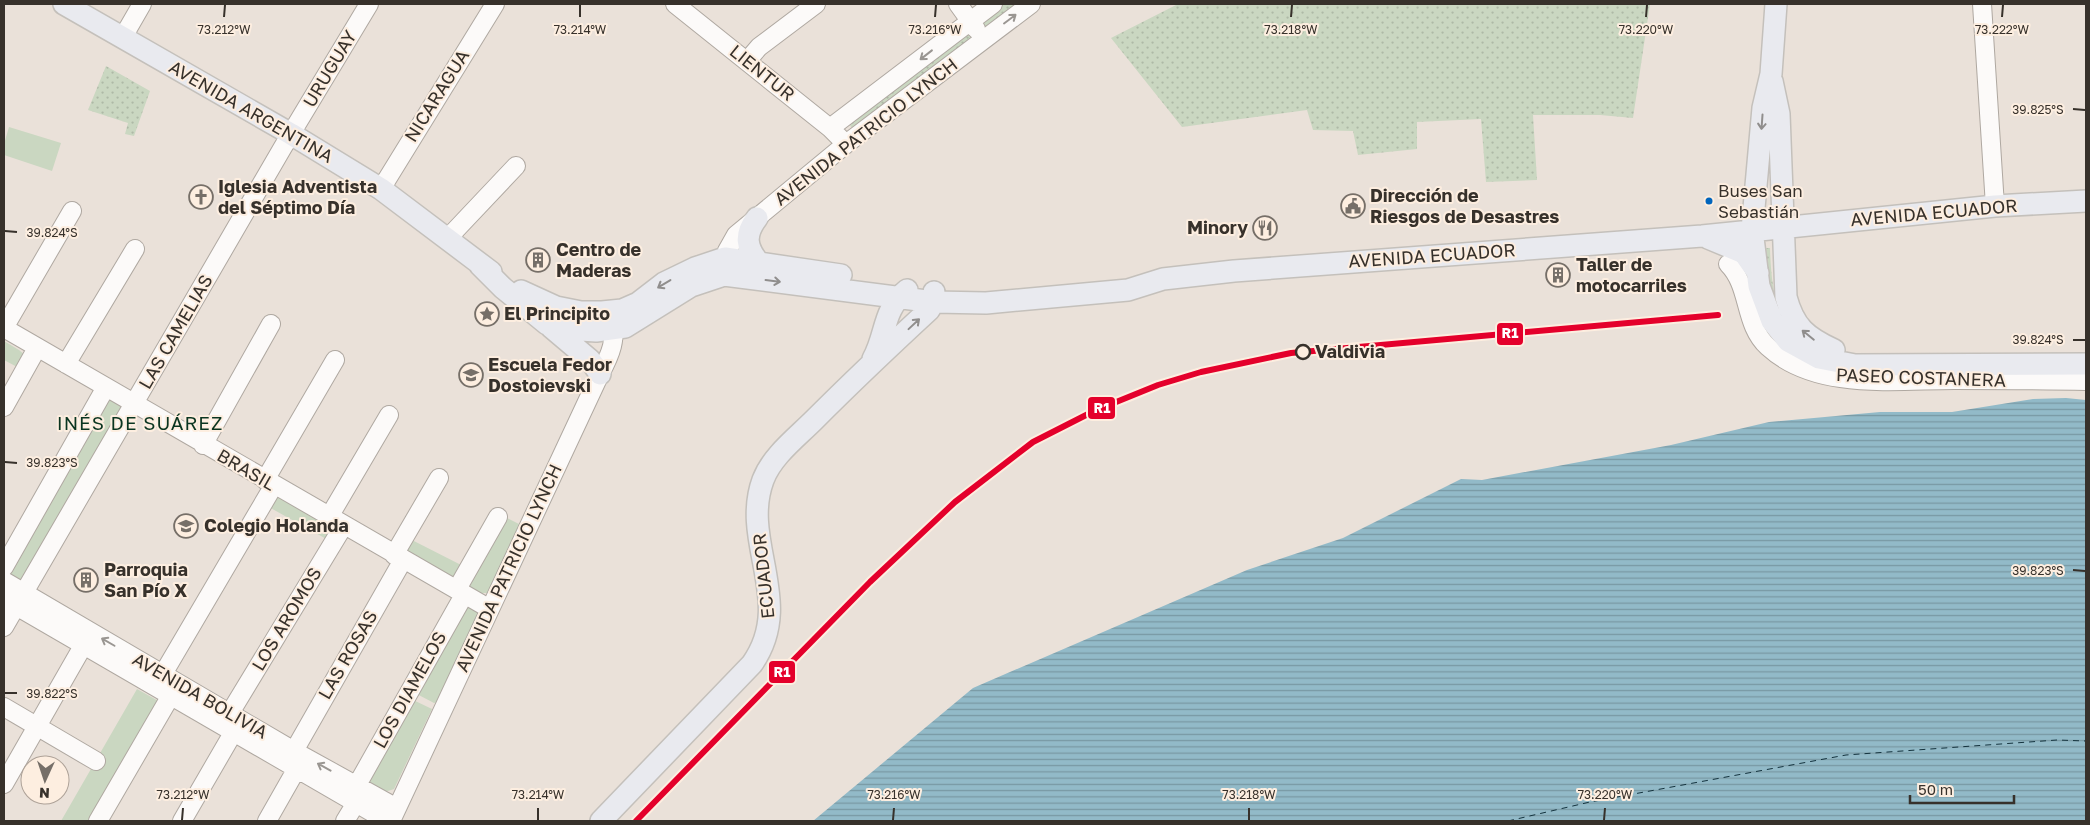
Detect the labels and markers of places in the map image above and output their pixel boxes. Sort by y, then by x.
place label: Iglesia Adventista del Séptimo Día [218,175,377,218]
place label: Buses San Sebastián [1718,180,1803,222]
church icon: Iglesia Adventista del Séptimo Día [188,184,214,210]
place label: Dirección de Riesgos de Desastres [1370,184,1559,227]
public building icon: Dirección de Riesgos de Desastres [1340,193,1366,219]
marker: Buses San Sebastián [1704,196,1714,206]
restaurant icon: Minory [1252,215,1278,241]
place label: Minory [1187,216,1248,238]
place label: Centro de Maderas [556,238,642,281]
building icon: Centro de Maderas [525,247,551,273]
place label: Taller de motocarriles [1576,253,1687,296]
building icon: Taller de motocarriles [1545,262,1571,288]
place icon: El Principito [474,301,500,327]
place label: El Principito [504,302,610,324]
place label: Valdivia [1315,340,1385,362]
marker: Valdivia [1295,344,1311,360]
place label: Escuela Fedor Dostoievski [488,353,612,396]
school or university icon: Escuela Fedor Dostoievski [458,362,484,388]
school or university icon: Colegio Holanda [173,513,199,539]
place label: Colegio Holanda [204,514,349,536]
place label: Parroquia San Pío X [104,558,188,601]
building icon: Parroquia San Pío X [73,567,99,593]

